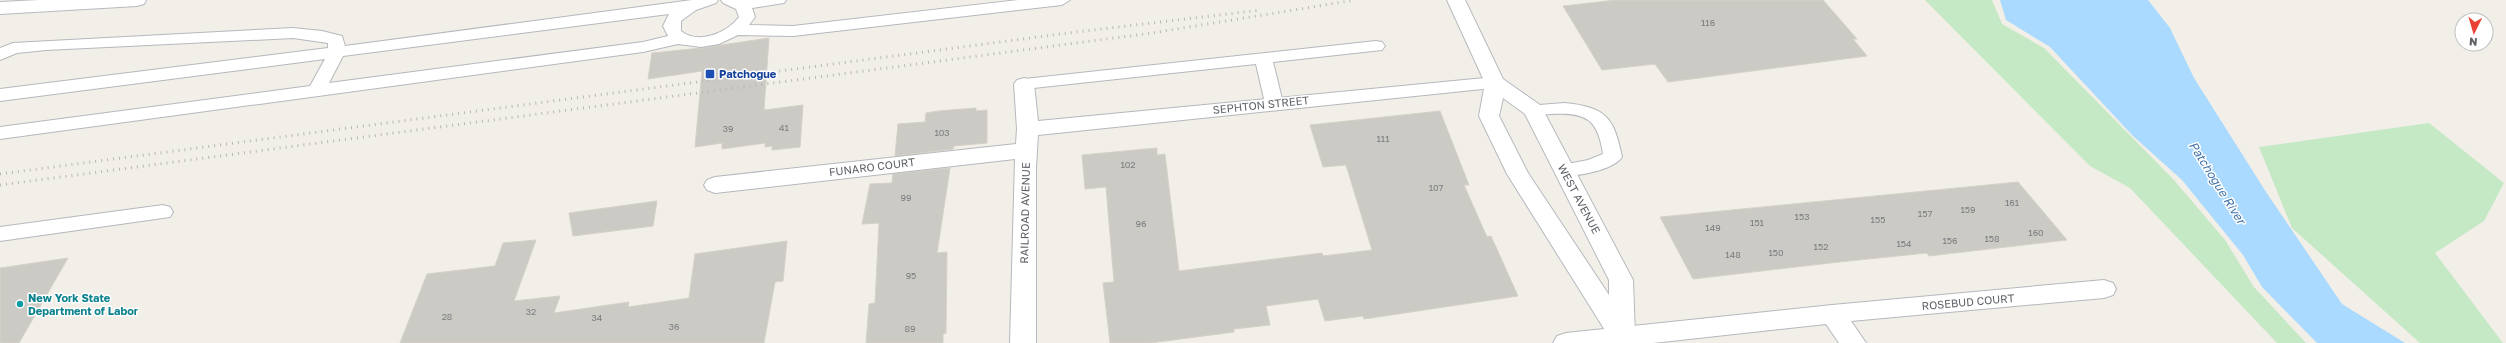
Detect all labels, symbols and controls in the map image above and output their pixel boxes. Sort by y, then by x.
north arrow [2454,12,2494,52]
house number: 116 [1701,17,1715,28]
text: N [2468,36,2478,49]
place label: Patchogue [719,67,777,80]
marker: Patchogue [704,68,716,80]
street label: SEPHTON STREET [1212,93,1310,116]
house number: 41 [779,122,790,133]
house number: 39 [723,123,733,134]
house number: 103 [934,127,950,138]
house number: 111 [1376,133,1390,144]
water label: Patchogue River [2186,139,2250,229]
street label: FUNARO COURT [828,155,916,178]
house number: 102 [1120,159,1136,170]
street label: RAILROAD AVENUE [1017,162,1032,264]
street label: WEST AVENUE [1556,162,1603,236]
house number: 107 [1429,182,1444,193]
house number: 99 [901,192,911,203]
house number: 161 [2005,197,2020,208]
house number: 159 [1960,204,1976,215]
house number: 157 [1918,208,1932,219]
house number: 153 [1795,211,1809,222]
house number: 155 [1871,214,1885,225]
house number: 151 [1750,217,1765,228]
house number: 96 [1136,218,1146,229]
house number: 149 [1705,222,1721,233]
house number: 160 [2028,227,2044,238]
house number: 158 [1984,233,2000,244]
house number: 156 [1942,235,1958,246]
house number: 154 [1896,238,1912,249]
house number: 152 [1814,241,1828,252]
house number: 150 [1768,247,1784,258]
house number: 148 [1725,249,1741,260]
house number: 95 [906,270,916,281]
place label: New York State Department of Labor [28,291,139,317]
street label: ROSEBUD COURT [1921,291,2015,312]
marker: New York State Department of Labor [15,299,25,309]
house number: 32 [526,306,536,317]
house number: 28 [442,311,452,322]
house number: 34 [592,312,603,323]
house number: 36 [669,321,679,332]
house number: 89 [905,323,915,334]

